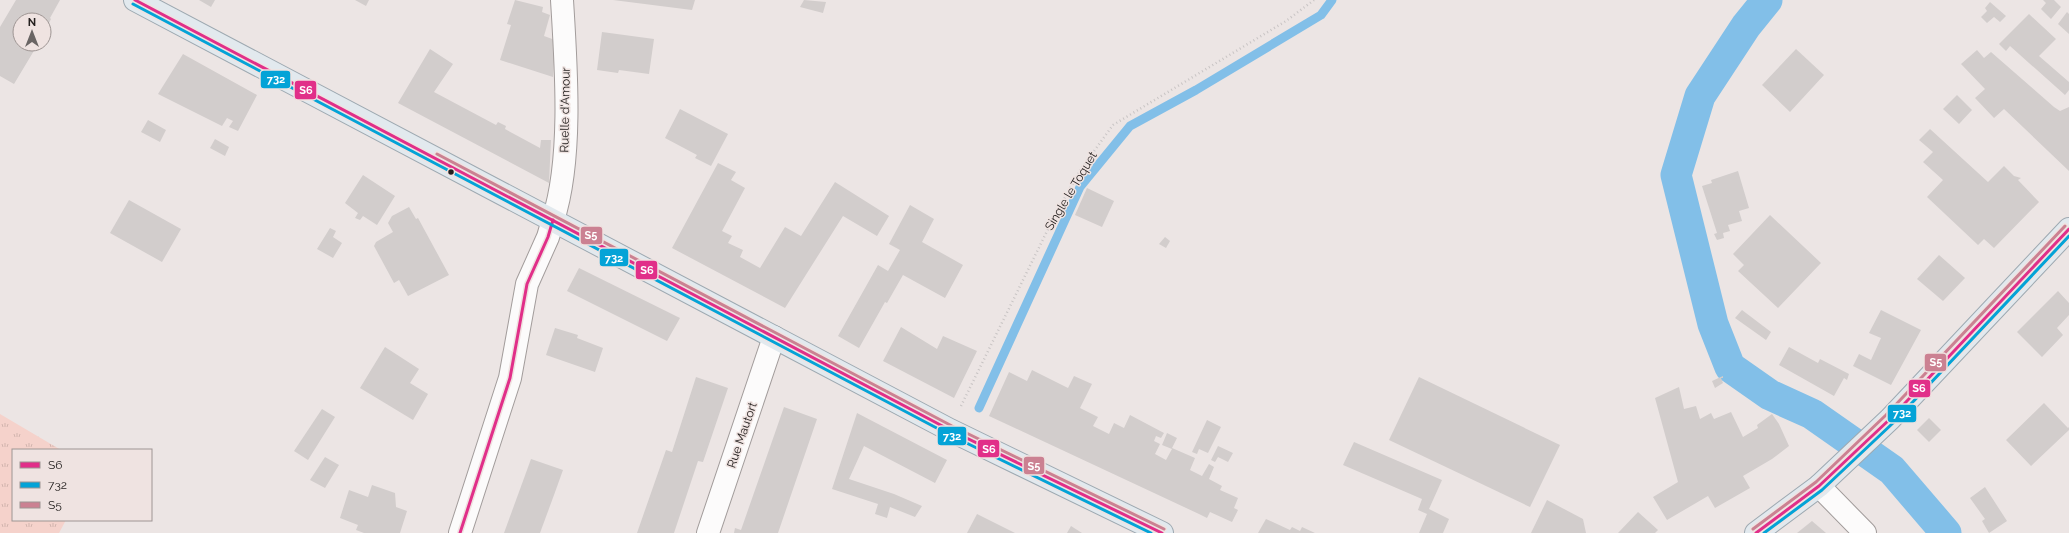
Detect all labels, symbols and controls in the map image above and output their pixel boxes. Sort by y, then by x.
north arrow [12,12,52,52]
text: N [28,16,36,29]
street label: Ruelle d'Amour [557,66,573,153]
line badge: 732 [260,70,291,89]
text: 732 [267,73,285,86]
line badge: S6 [294,80,317,100]
text: S6 [299,84,313,97]
street label: Single le Toquet [1042,149,1100,233]
unlabelled marker [446,167,456,177]
line badge: S5 [580,226,603,245]
text: S5 [585,229,597,242]
line badge: 732 [599,248,629,267]
text: 732 [605,252,623,265]
line badge: S6 [635,260,658,280]
text: S6 [640,264,654,277]
line badge: S5 [1924,353,1947,372]
text: S5 [1930,356,1942,369]
line badge: S6 [1908,379,1931,398]
text: S6 [1912,382,1926,395]
street label: Rue Mautort [724,400,760,470]
line badge: 732 [1887,404,1917,423]
text: 732 [1893,407,1911,420]
line badge: 732 [937,426,967,446]
text: 732 [943,430,961,443]
line badge: S6 [977,439,1000,458]
text: S6 [982,443,996,456]
legend [12,449,152,521]
line badge: S5 [1023,456,1045,475]
text: S6 [48,458,63,472]
text: S5 [1028,460,1040,473]
text: 732 [48,478,67,492]
text: S5 [48,498,62,512]

